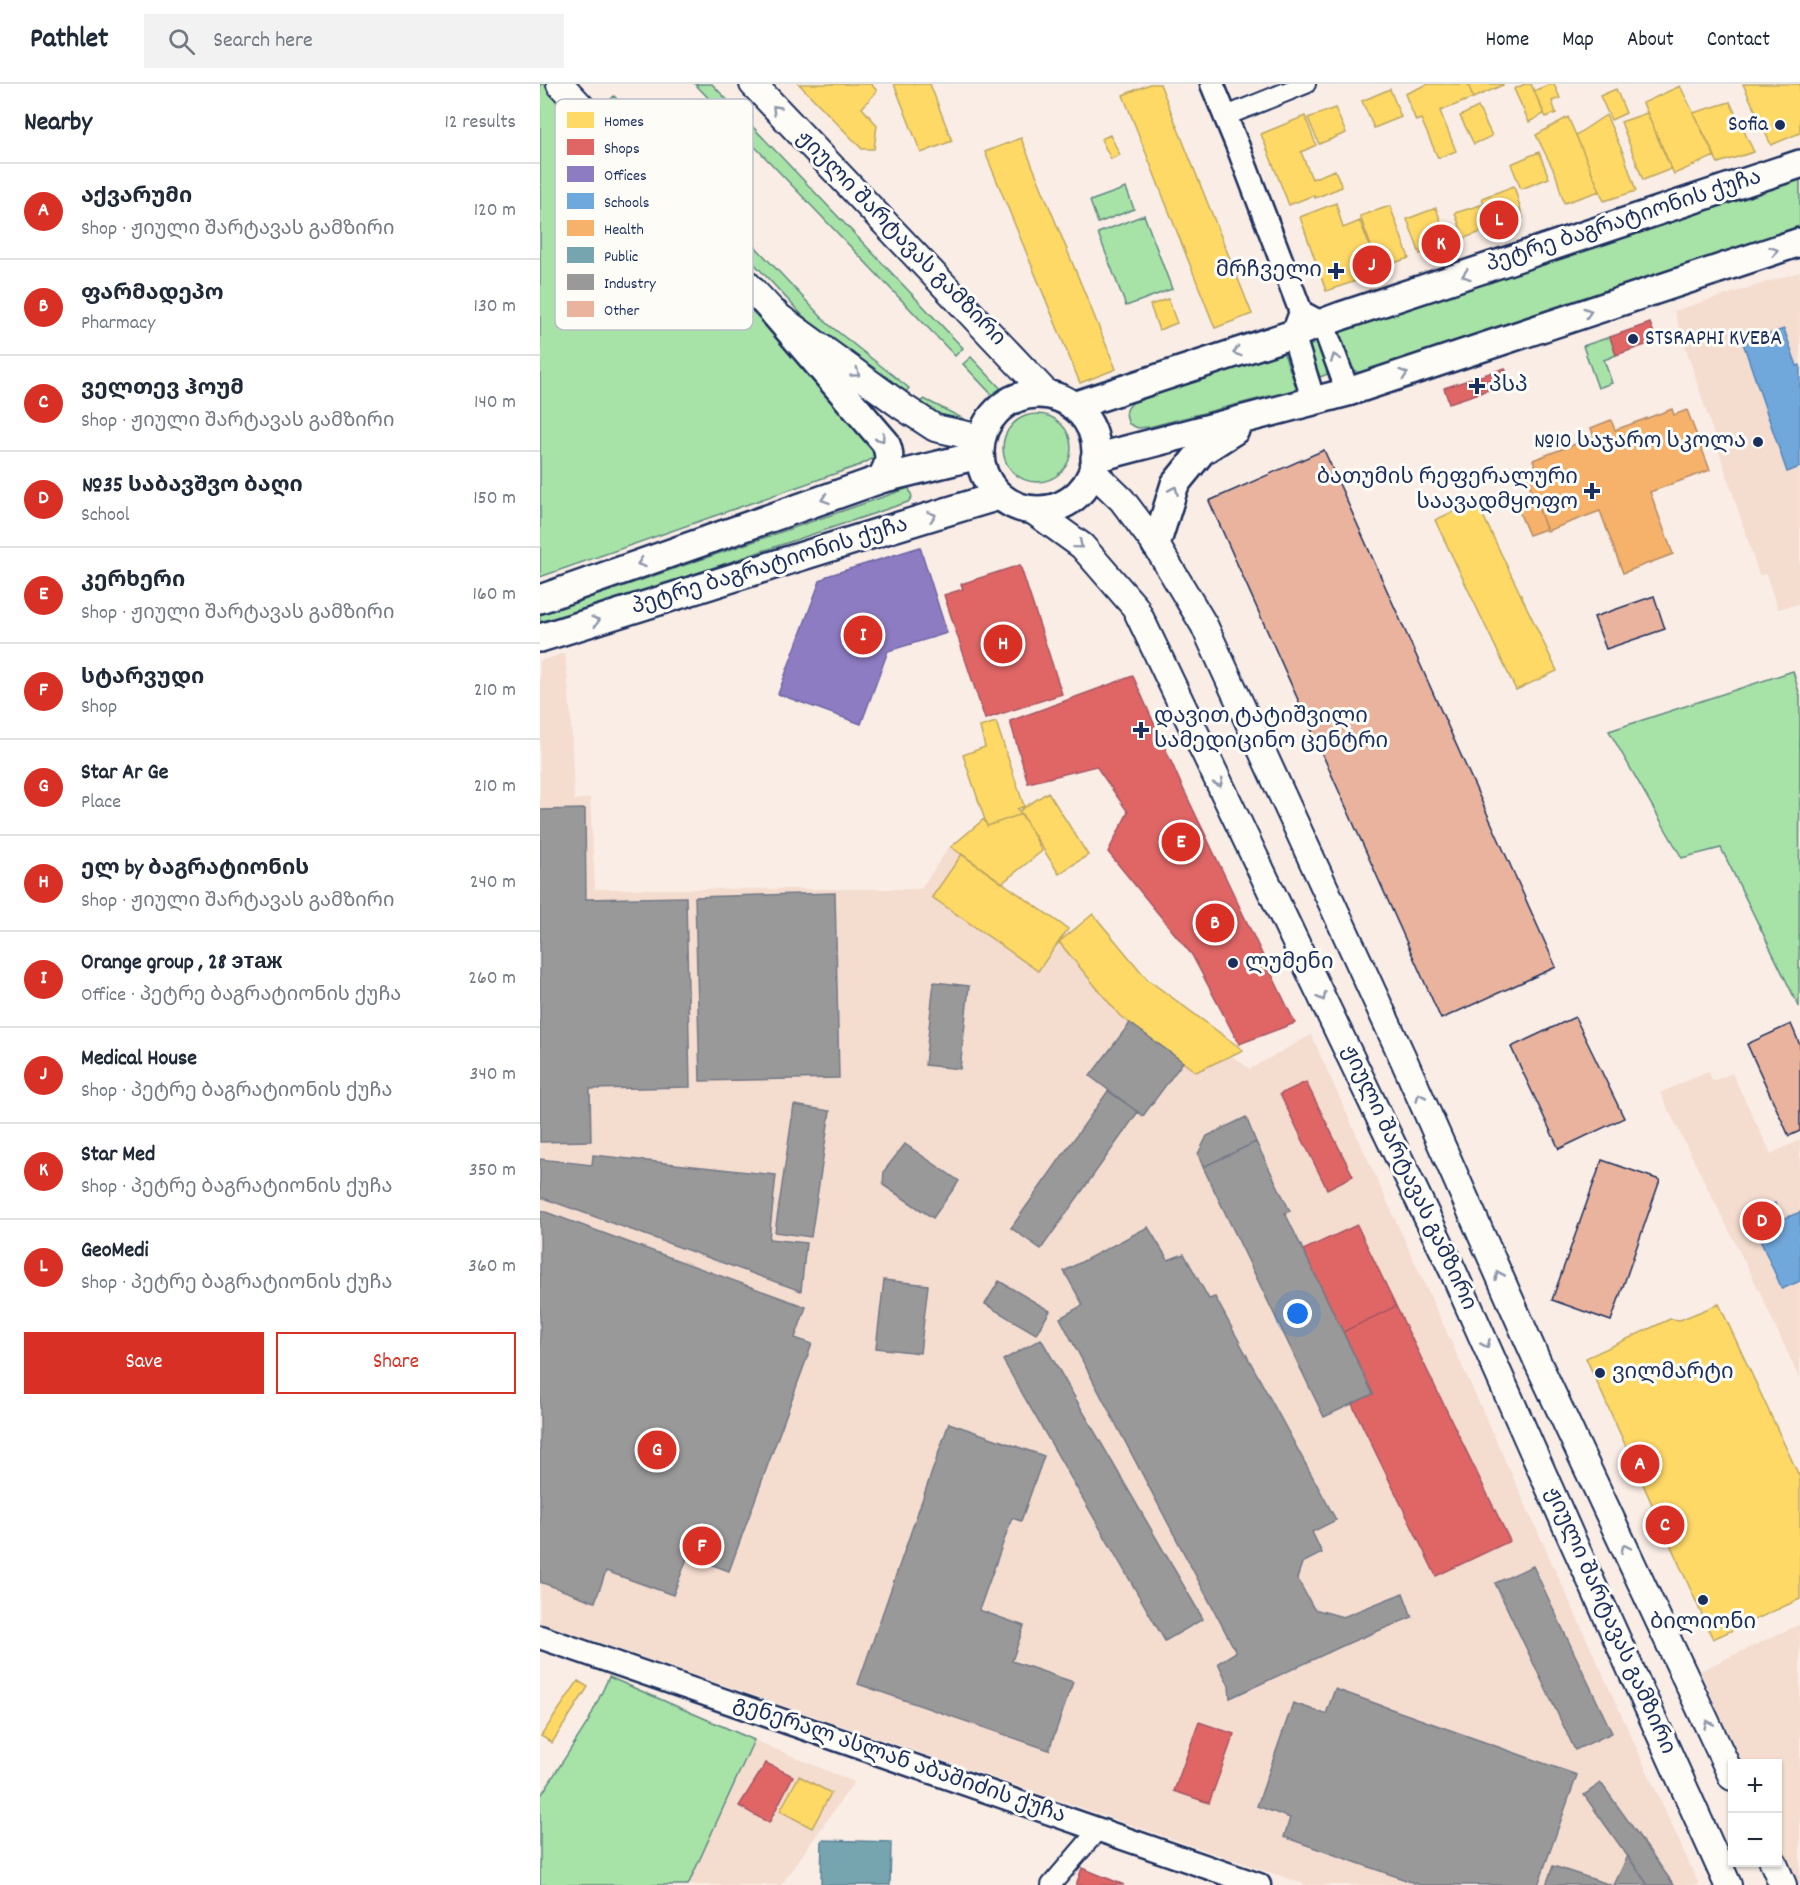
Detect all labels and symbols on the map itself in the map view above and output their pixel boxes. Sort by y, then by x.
legend [555,99,753,330]
one-way arrow [773,105,784,116]
place label: Sofia [1728,110,1769,141]
text: Homes [604,111,644,134]
marker: Sofia [1773,118,1787,132]
street label: ჟიული შარტავას გამზირი [788,124,1012,354]
text: Shops [604,138,640,161]
street label: პეტრე ბაგრატიონის ქუჩა [1482,163,1766,281]
text: Offices [604,165,647,188]
text: Schools [604,192,650,215]
pin: L [1480,198,1518,242]
text: Health [604,219,644,242]
pin: K [1422,222,1460,266]
pin: J [1352,242,1392,288]
one-way arrow [1768,245,1779,258]
text: Public [604,246,638,269]
place label: მრჩველი [1216,256,1322,287]
marker: მრჩველი [1327,262,1345,280]
one-way arrow [1461,267,1471,280]
text: Industry [604,273,656,296]
text: Other [604,300,639,323]
one-way arrow [1583,307,1593,319]
place label: STSRAPHI KVEBA [1645,324,1782,355]
marker: STSRAPHI KVEBA [1626,332,1640,346]
one-way arrow [1232,345,1243,357]
one-way arrow [1330,353,1343,364]
one-way arrow [850,366,861,377]
one-way arrow [1398,368,1408,381]
place label: პსპ [1489,371,1528,402]
marker: პსპ [1470,379,1484,393]
place label: №10 საჯარო სკოლა [1533,427,1746,458]
one-way arrow [874,432,885,443]
marker: №10 საჯარო სკოლა [1751,435,1765,449]
place label: ბათუმის რეფერალური საავადმყოფო [1317,463,1578,519]
marker: ბათუმის რეფერალური საავადმყოფო [1583,482,1601,500]
one-way arrow [1167,485,1179,496]
one-way arrow [820,491,831,504]
street label: პეტრე ბაგრატიონის ქუჩა [628,510,912,624]
one-way arrow [926,511,937,523]
one-way arrow [1072,538,1083,549]
one-way arrow [636,556,647,569]
pin: I [844,612,882,658]
one-way arrow [590,616,601,628]
pin: H [984,622,1022,666]
place label: დავით ტატიშვილი სამედიცინო ცენტრი [1154,702,1388,758]
marker: დავით ტატიშვილი სამედიცინო ცენტრი [1132,721,1150,739]
one-way arrow [1212,777,1224,788]
pin: E [1162,820,1200,864]
pin: B [1196,900,1234,946]
place label: ლუმენი [1245,948,1334,979]
marker: ლუმენი [1226,956,1240,970]
one-way arrow [1315,990,1327,1001]
street label: ჟიული შარტავას გამზირი [1333,1040,1483,1316]
one-way arrow [1416,1093,1428,1104]
pin: D [1742,1198,1782,1244]
one-way arrow [1494,1271,1506,1282]
your location [1283,1299,1312,1328]
one-way arrow [1478,1338,1490,1349]
place label: ვილმარტი [1612,1358,1734,1389]
marker: ვილმარტი [1593,1366,1607,1380]
pin: G [638,1428,676,1472]
pin: A [1620,1442,1660,1486]
street label: ჟიული შარტავას გამზირი [1536,1482,1682,1760]
pin: C [1646,1502,1684,1548]
pin: F [682,1524,722,1568]
one-way arrow [1621,1543,1633,1554]
marker: ბილიონი [1696,1593,1710,1607]
place label: ბილიონი [1650,1608,1756,1639]
street label: გენერალ ასლან აბაშიძის ქუჩა [729,1689,1069,1833]
one-way arrow [1703,1720,1715,1731]

